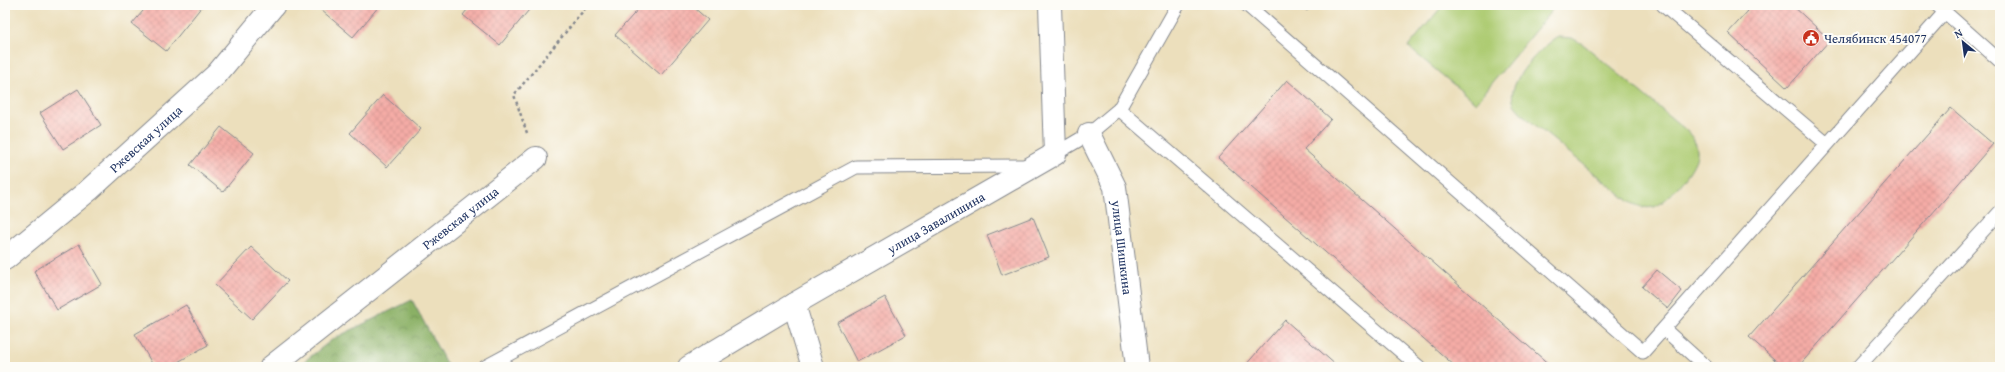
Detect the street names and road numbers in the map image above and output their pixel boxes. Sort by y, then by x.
street label: Ржевская улица [105,100,187,177]
street label: Ржевская улица [418,181,503,254]
street label: улица Завалишина [883,187,989,259]
street label: улица Шишкина [1107,198,1138,296]

